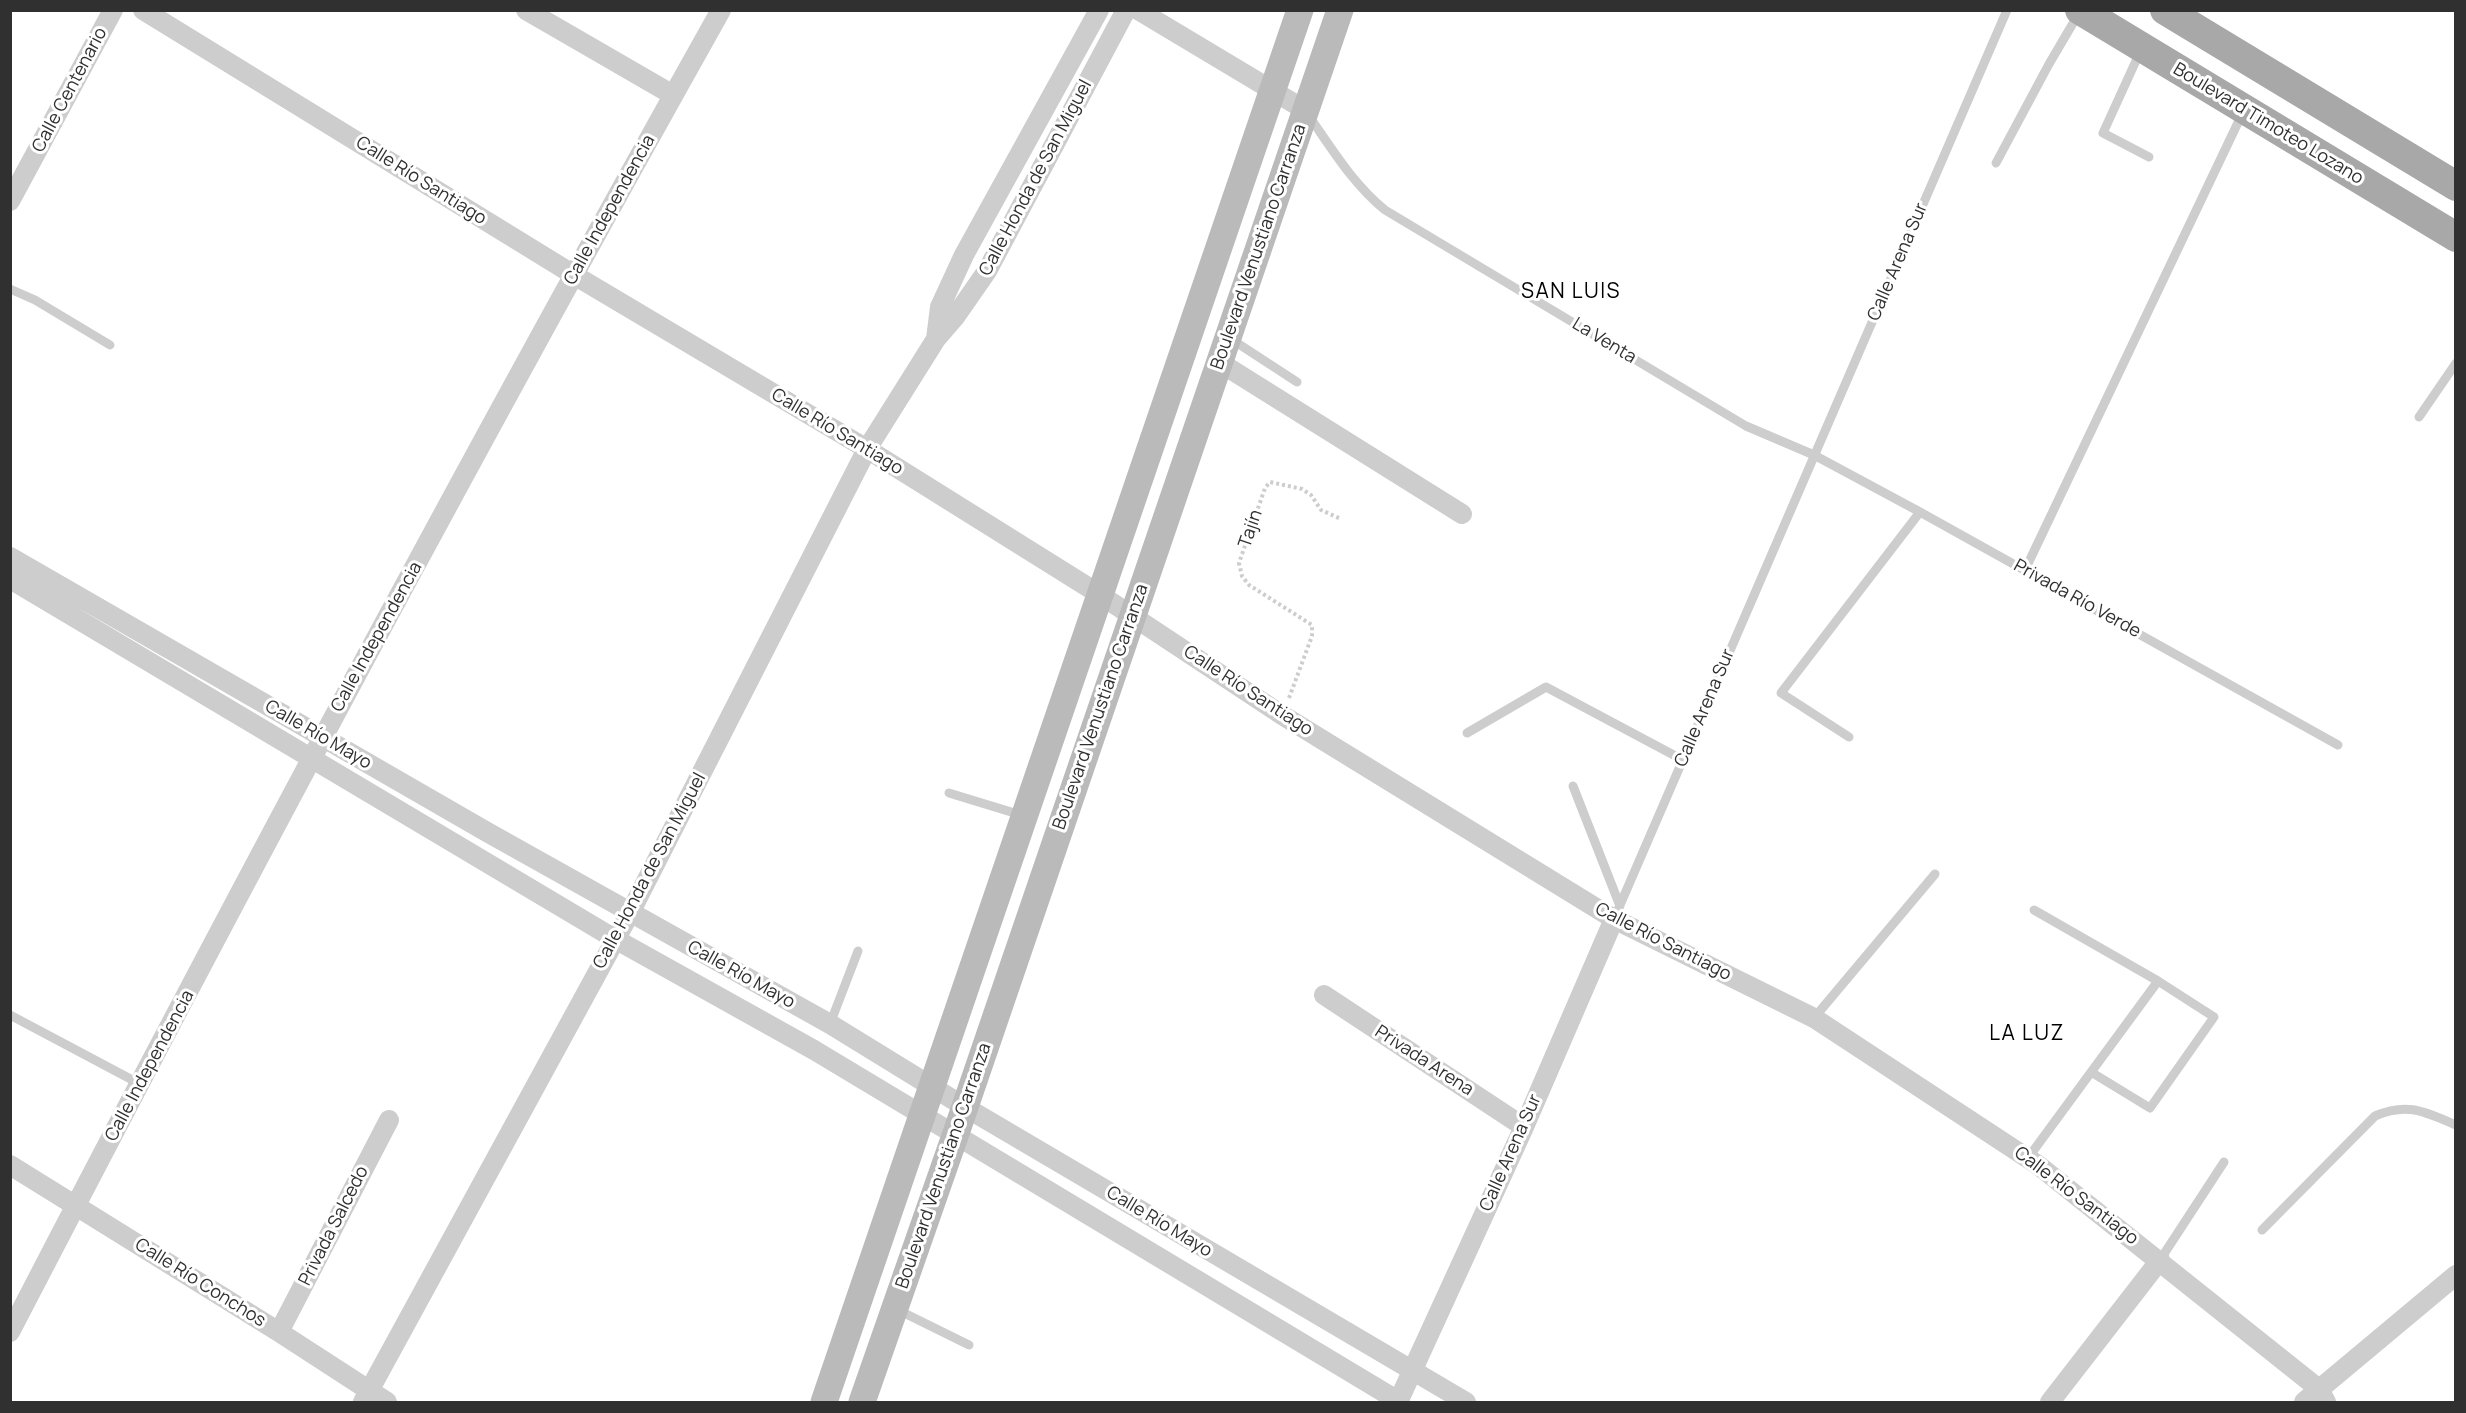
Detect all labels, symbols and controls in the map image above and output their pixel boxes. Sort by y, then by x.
street label: Calle Centenario [28,24,112,156]
street label: Boulevard Timoteo Lozano [2169,59,2367,189]
street label: Calle Honda de San Miguel [975,76,1097,280]
street label: Boulevard Venustiano Carranza [1207,121,1311,373]
street label: Calle Independencia [560,131,660,289]
street label: Calle Río Santiago [352,132,490,230]
street label: Calle Arena Sur [1863,200,1933,324]
district label: SAN LUIS [1521,279,1621,305]
street label: La Venta [1568,314,1640,368]
street label: Calle Río Santiago [767,384,907,480]
street label: Tajín [1234,507,1268,551]
street label: Privada Río Verde [2010,555,2144,643]
street label: Calle Independencia [327,558,427,716]
street label: Boulevard Venustiano Carranza [1049,581,1153,833]
street label: Calle Río Santiago [1179,641,1317,741]
street label: Calle Arena Sur [1670,646,1740,770]
street label: Calle Río Mayo [261,696,375,774]
street label: Calle Honda de San Miguel [589,769,711,973]
street label: Calle Río Santiago [1591,898,1735,986]
street label: Calle Río Mayo [683,937,799,1013]
street label: Calle Independencia [101,987,199,1145]
street label: Privada Arena [1371,1021,1477,1101]
district label: LA LUZ [1989,1021,2065,1047]
street label: Boulevard Venustiano Carranza [892,1040,996,1292]
street label: Calle Arena Sur [1476,1091,1546,1215]
street label: Calle Río Santiago [2010,1142,2142,1250]
street label: Privada Salcedo [295,1163,373,1289]
street label: Calle Río Mayo [1102,1182,1216,1262]
street label: Calle Río Conchos [131,1234,269,1332]

